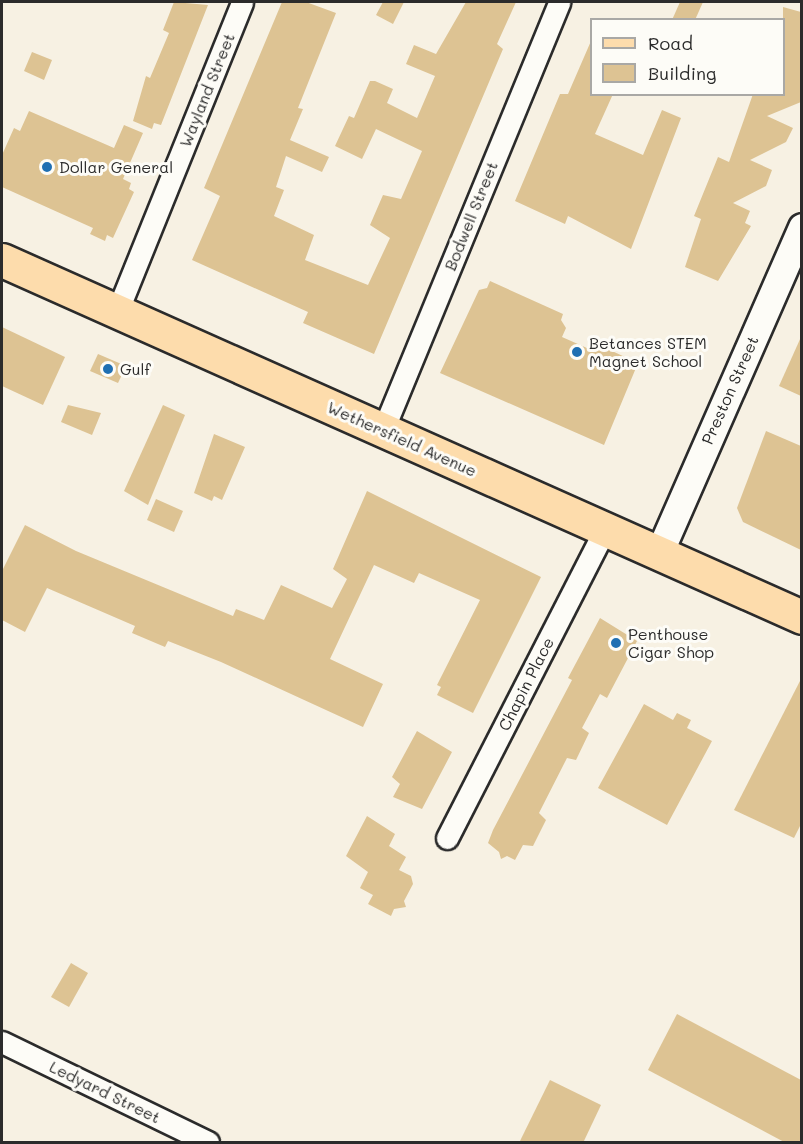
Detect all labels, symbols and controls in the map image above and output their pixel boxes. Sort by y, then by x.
legend [590,18,785,96]
street label: Wayland Street [175,30,239,150]
text: Road [648,31,693,55]
text: Building [648,61,716,85]
place label: Dollar General [59,157,173,177]
street label: Bodwell Street [440,159,502,273]
marker: Dollar General [40,160,54,174]
place label: Betances STEM Magnet School [589,333,707,371]
street label: Preston Street [697,333,763,447]
marker: Betances STEM Magnet School [570,345,584,359]
place label: Gulf [120,359,151,379]
marker: Gulf [101,362,115,376]
street label: Wethersfield Avenue [324,397,480,481]
place label: Penthouse Cigar Shop [628,624,714,662]
street label: Chapin Place [494,634,558,734]
marker: Penthouse Cigar Shop [609,636,623,650]
street label: Ledyard Street [46,1057,164,1127]

